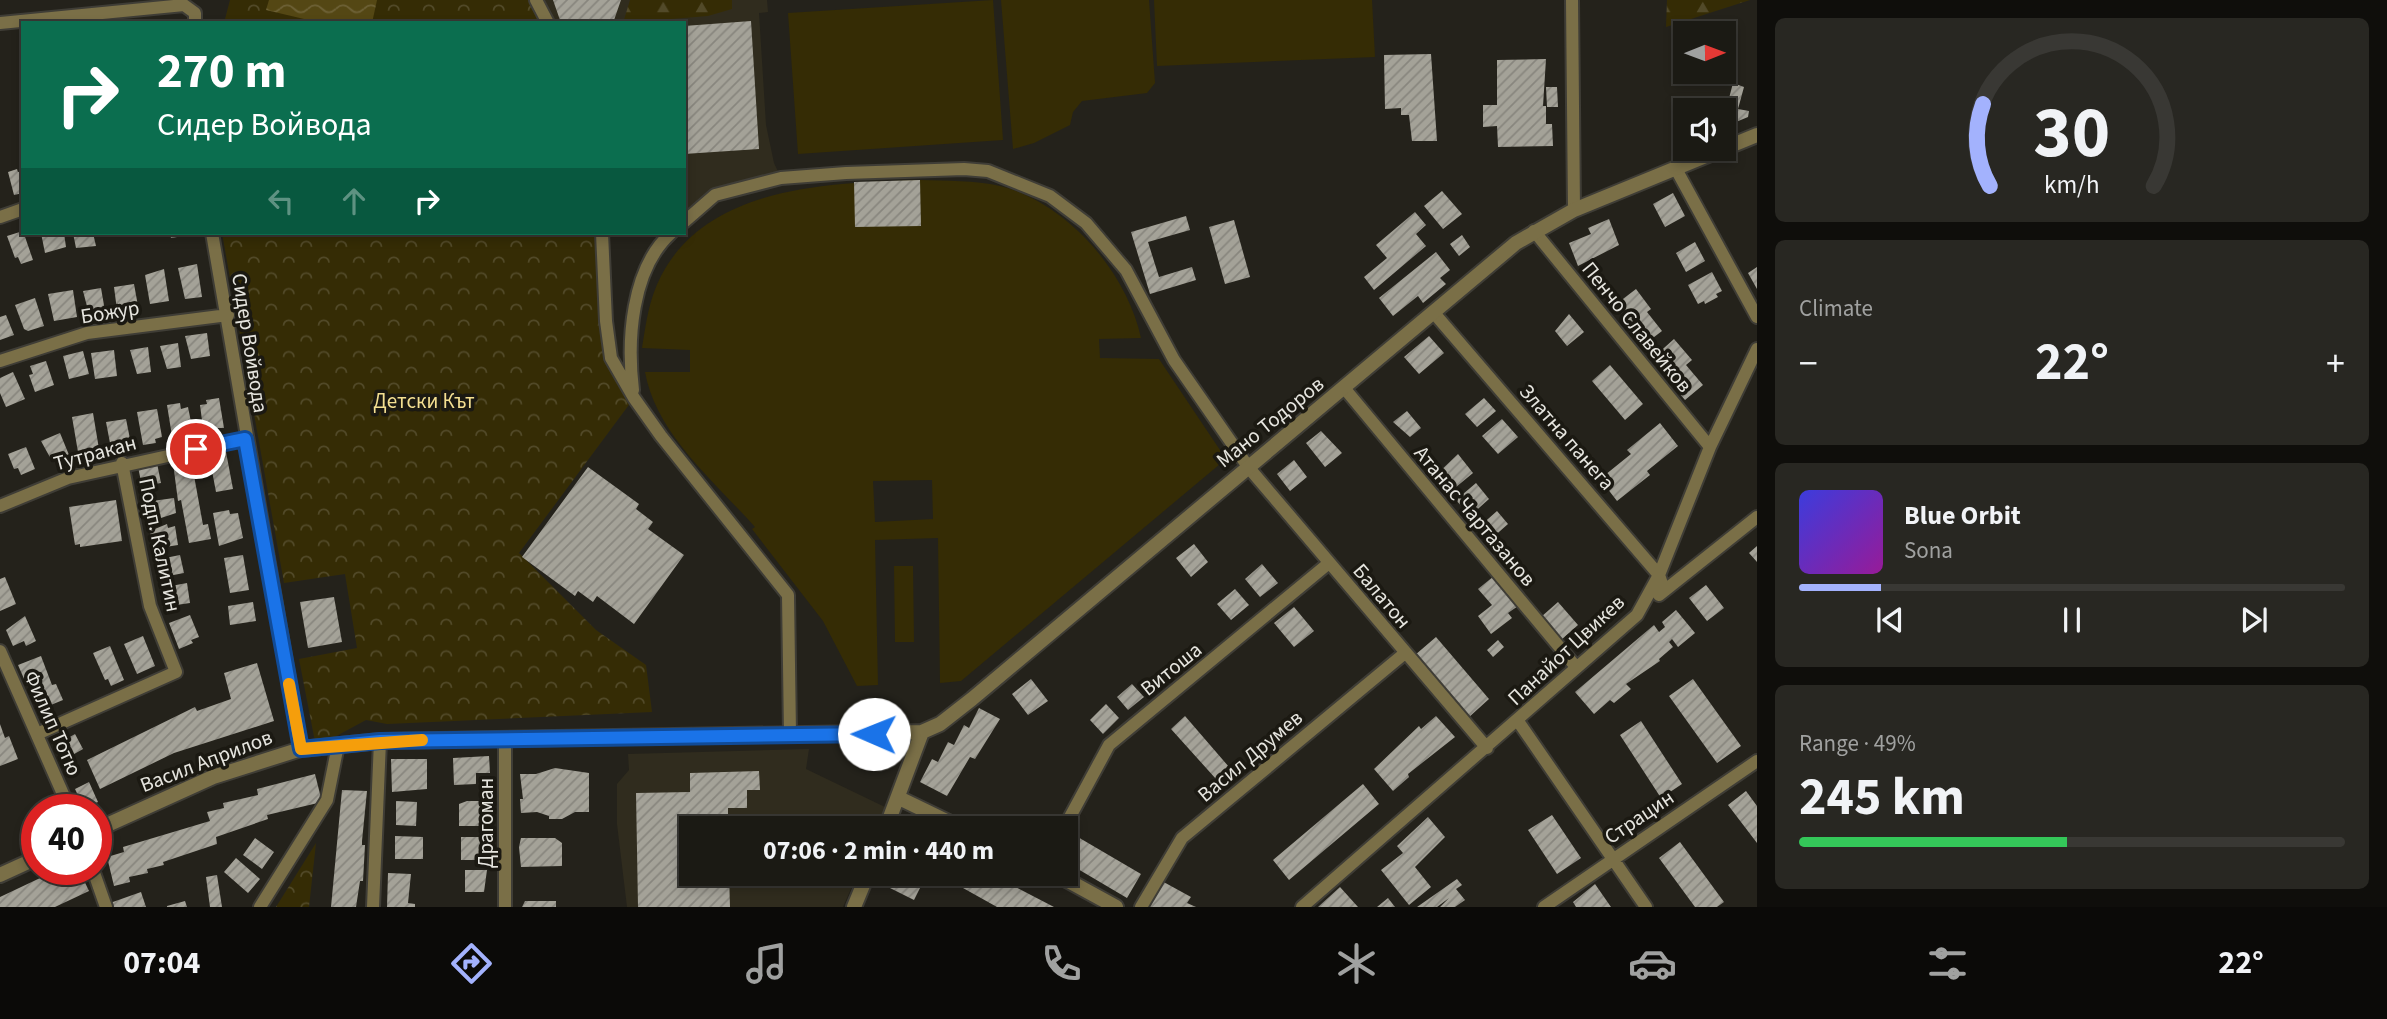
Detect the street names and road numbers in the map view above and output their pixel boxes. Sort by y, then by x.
street label: Пенчо Славейков [1575,255,1699,399]
street label: Сидер Войвода [224,271,276,415]
street label: Божур [78,293,142,331]
street label: Мано Тодоров [1210,369,1330,475]
street label: Златна панега [1512,377,1622,497]
street label: Тутракан [50,428,140,478]
street label: Атанас Чартазанов [1407,439,1543,593]
street label: Подп. Калитин [131,475,189,615]
street label: Балатон [1346,557,1418,635]
street label: Панайот Цвикев [1501,588,1631,712]
street label: Витоша [1134,635,1208,703]
street label: Филип Тотю [16,666,90,780]
street label: Васил Друмев [1191,703,1309,809]
street label: Васил Априлов [136,722,276,800]
street label: Драгоман [471,778,501,868]
street label: Страцин [1598,783,1680,851]

